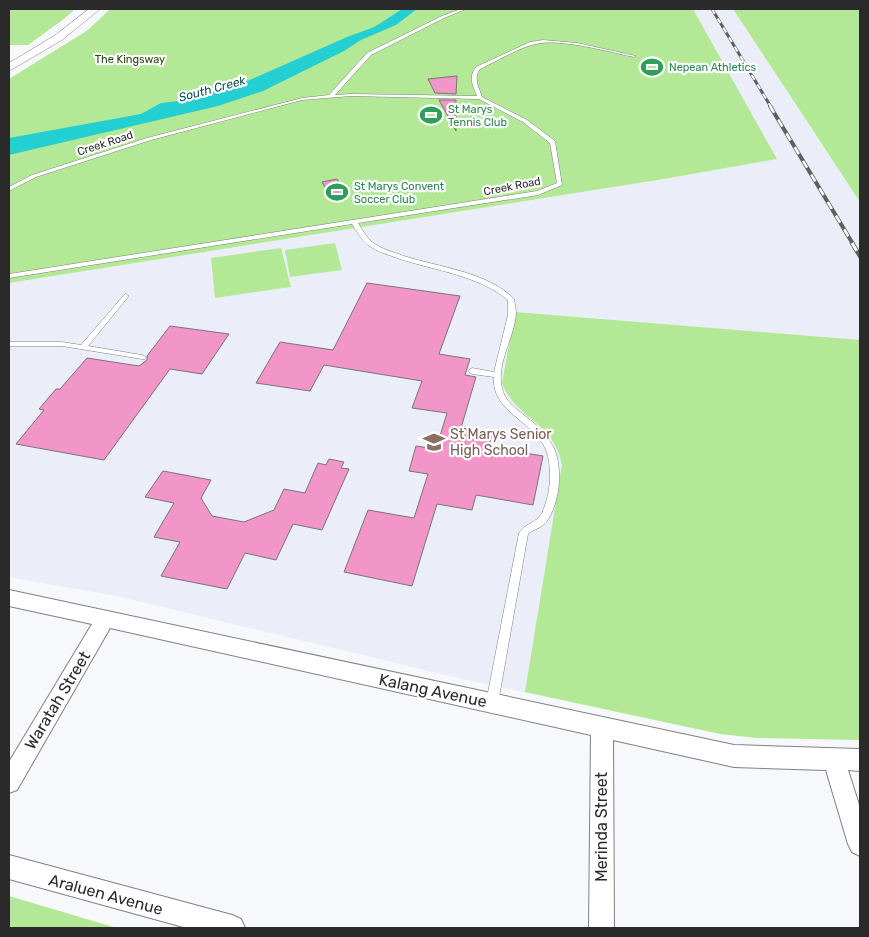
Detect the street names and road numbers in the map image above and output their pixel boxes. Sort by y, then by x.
street label: Creek Road [76,128,135,159]
street label: Creek Road [482,175,542,198]
street label: Waratah Street [21,648,94,753]
street label: Kalang Avenue [377,670,489,711]
street label: Merinda Street [592,772,611,882]
street label: Araluen Avenue [47,870,165,919]

